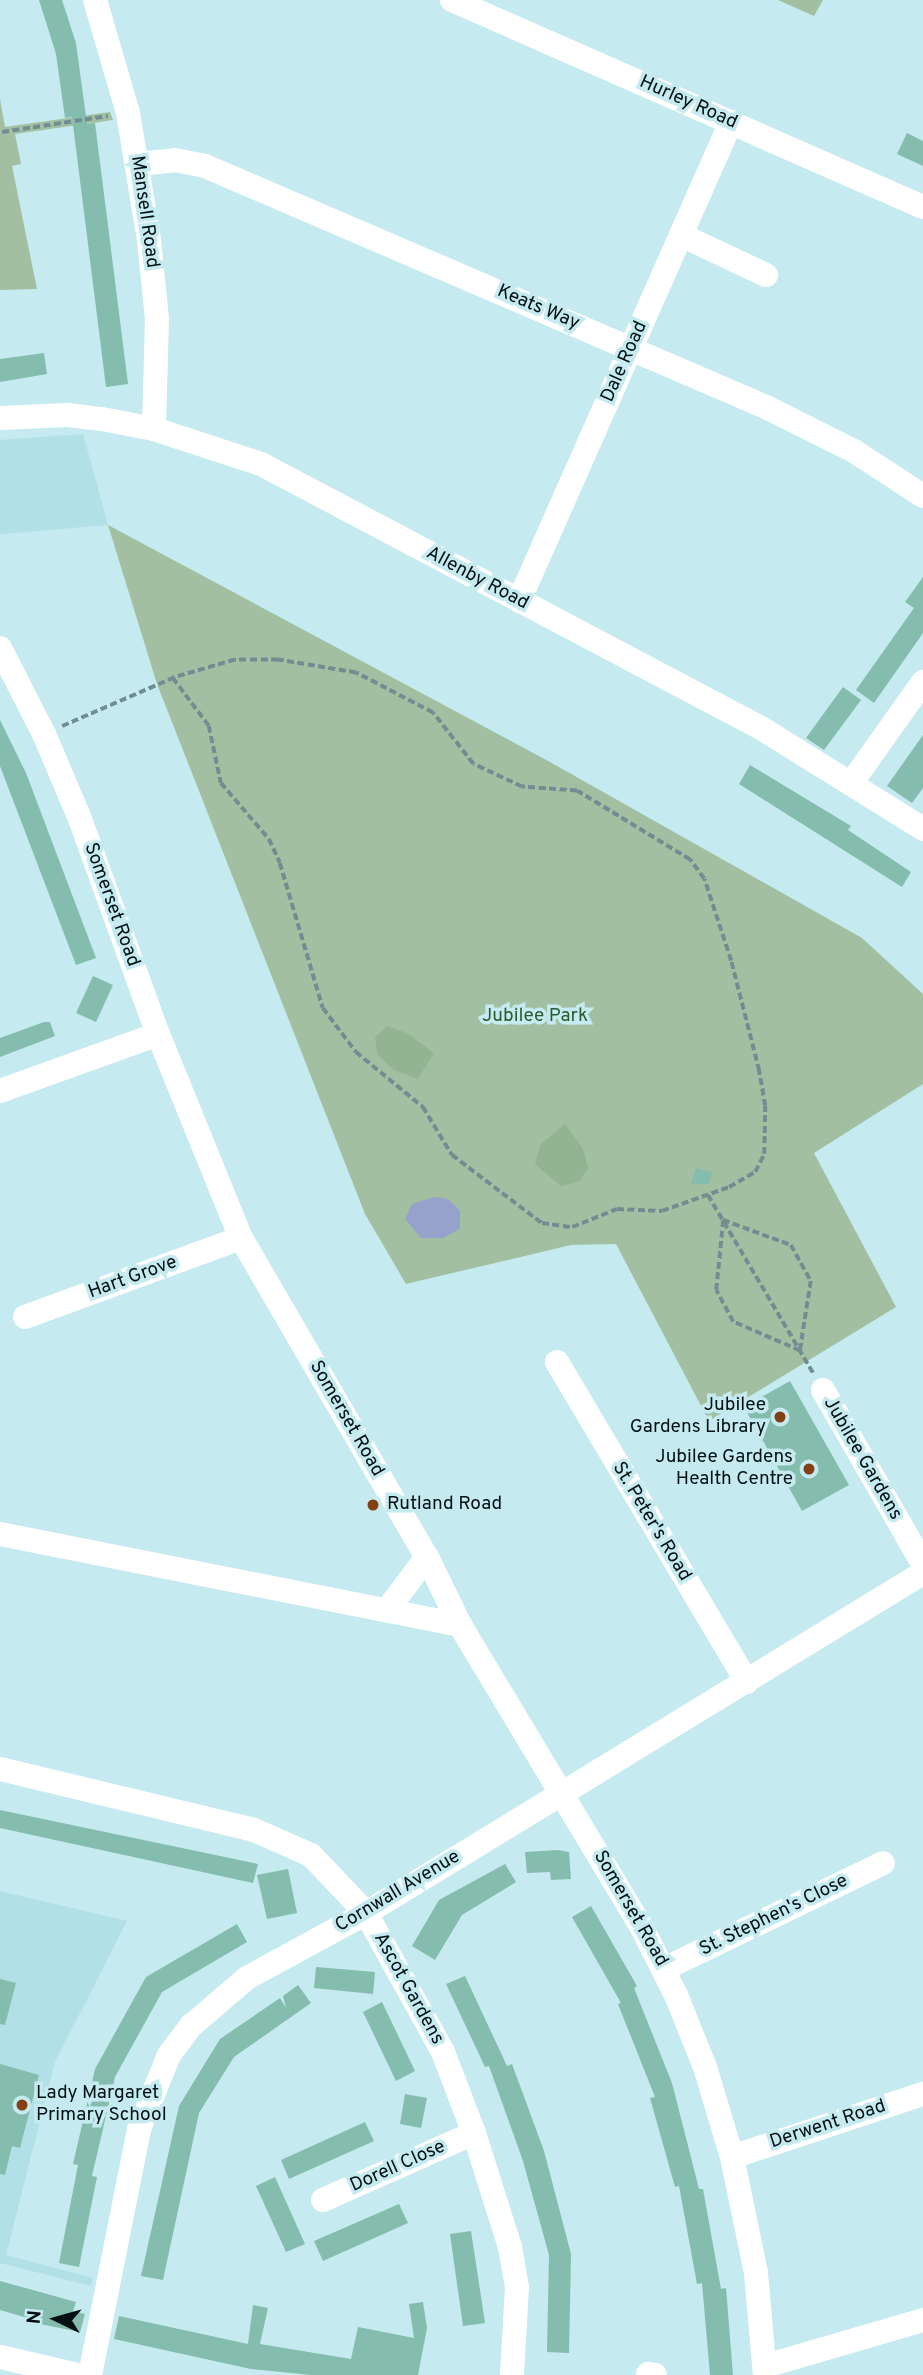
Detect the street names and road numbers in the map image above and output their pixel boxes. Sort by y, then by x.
street label: Hurley Road [636,71,740,135]
street label: Mansell Road [125,154,163,270]
street label: Keats Way [493,280,583,336]
street label: Dale Road [597,318,653,406]
street label: Allenby Road [422,542,532,616]
street label: Somerset Road [78,840,144,970]
street label: Hart Grove [86,1251,180,1305]
street label: Somerset Road [304,1357,388,1481]
street label: Jubilee Gardens [818,1394,906,1524]
street label: St. Peter's Road [606,1458,696,1586]
street label: Cornwall Avenue [331,1846,465,1938]
street label: Somerset Road [588,1847,672,1971]
street label: St. Stephen's Close [696,1870,852,1962]
street label: Ascot Gardens [368,1929,448,2049]
street label: Derwent Road [767,2096,889,2154]
street label: Dorell Close [347,2136,449,2198]

